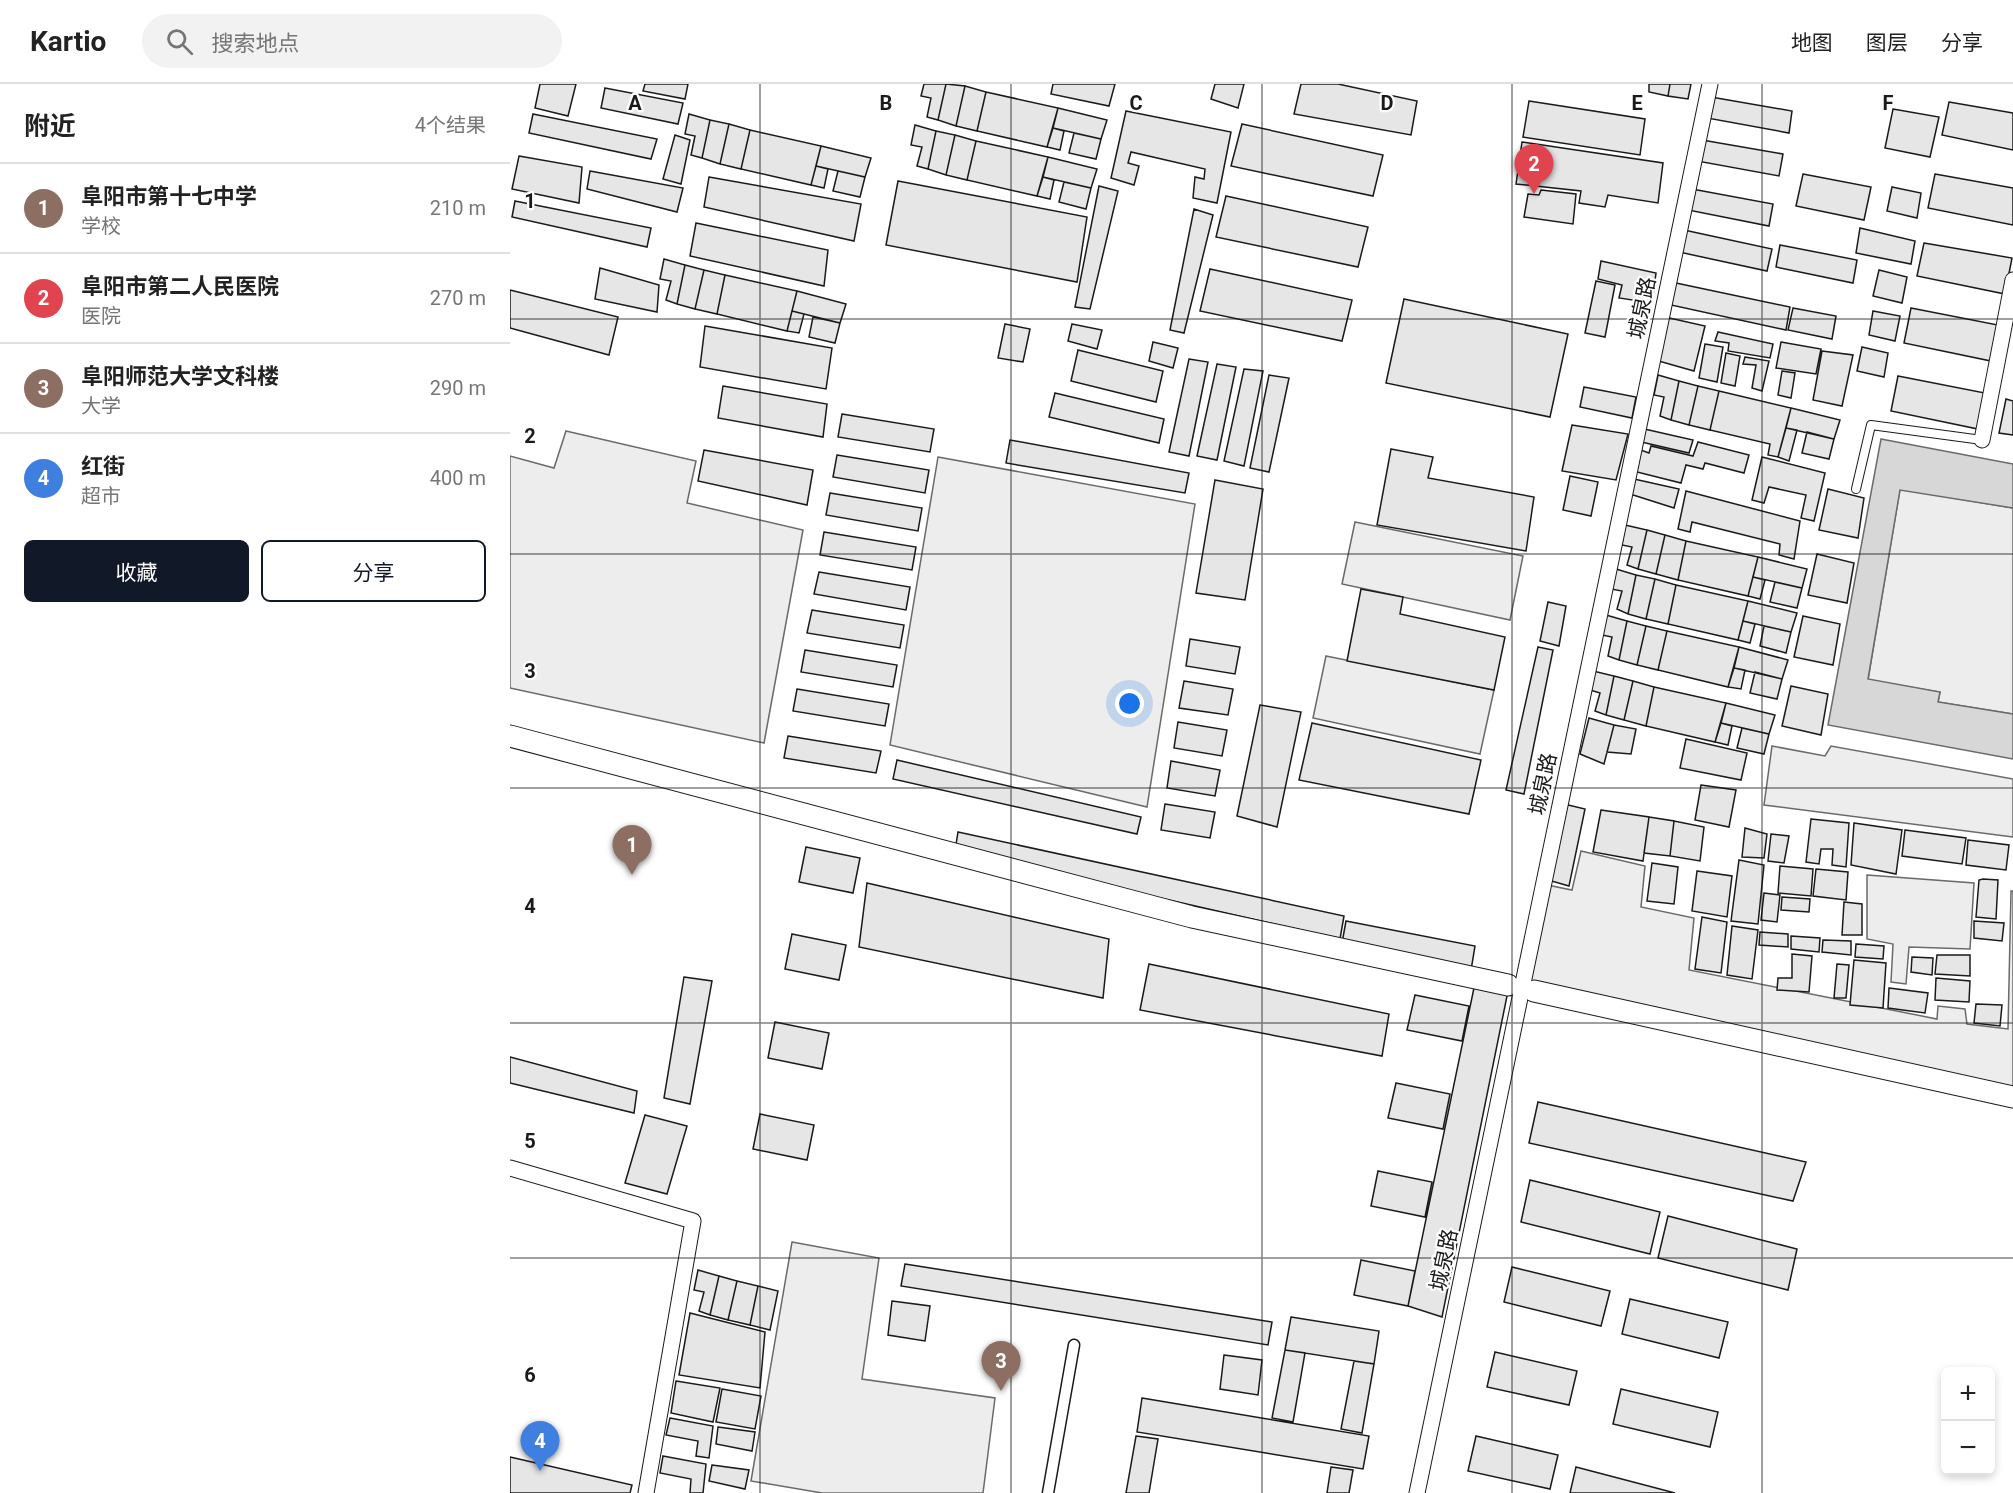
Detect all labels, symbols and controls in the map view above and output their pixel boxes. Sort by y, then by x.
search box [142,14,562,68]
text: Kartio [30,25,106,58]
icon: search [163,25,196,58]
text: 搜索地点 [211,31,299,56]
text: 地图 [1791,31,1833,55]
text: 图层 [1866,31,1908,55]
text: 分享 [1941,31,1983,55]
text: A [628,91,642,115]
text: B [880,91,892,115]
text: C [1129,91,1143,115]
text: D [1381,91,1394,115]
text: E [1631,91,1643,115]
text: F [1883,91,1894,115]
text: 附近 [24,111,76,141]
text: 4个结果 [415,113,486,137]
pin: 2 [1514,144,1554,194]
text: 阜阳市第十七中学 [81,184,257,209]
text: 1 [524,189,536,213]
text: 1 [38,196,49,220]
text: 210 m [430,196,486,220]
text: 学校 [81,214,121,238]
text: 阜阳市第二人民医院 [81,274,279,299]
street label: 城泉路 [1624,275,1660,341]
text: 2 [38,286,49,310]
text: 270 m [430,286,486,310]
text: 医院 [81,304,121,328]
text: 阜阳师范大学文科楼 [81,364,279,389]
text: 3 [38,376,49,400]
text: 290 m [430,376,486,400]
text: 大学 [81,394,121,418]
text: 2 [524,424,536,448]
text: 红街 [81,454,125,479]
text: 4 [38,466,49,490]
text: 400 m [430,466,486,490]
text: 超市 [81,484,121,508]
button: 收藏 [24,540,249,602]
button: 分享 [261,540,486,602]
text: 3 [524,659,536,683]
your location [1115,689,1144,718]
street label: 城泉路 [1525,751,1561,817]
pin: 1 [612,826,652,875]
text: 4 [524,894,536,918]
text: 5 [524,1129,536,1153]
street label: 城泉路 [1426,1227,1462,1293]
pin: 3 [982,1342,1020,1391]
text: 6 [524,1363,536,1387]
map controls [1941,1367,1995,1475]
button: + [1941,1367,1995,1421]
button: − [1941,1421,1995,1475]
pin: 4 [520,1422,560,1471]

